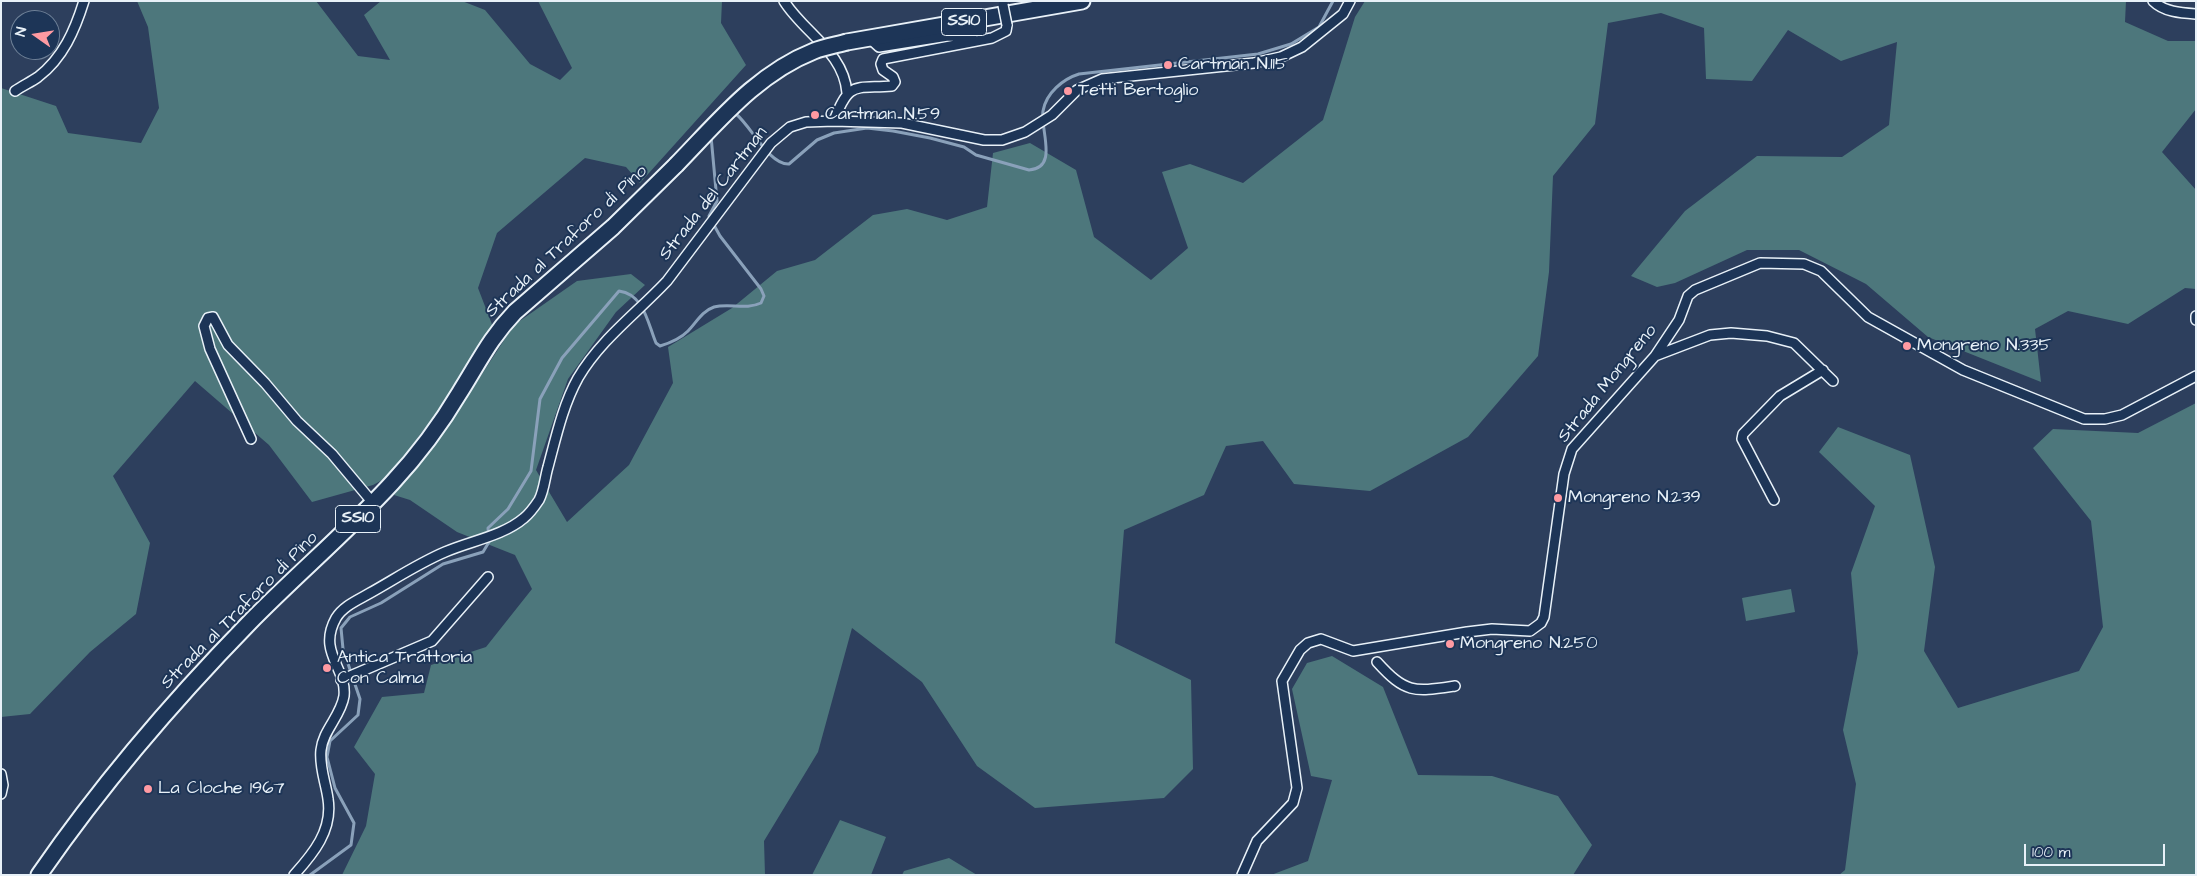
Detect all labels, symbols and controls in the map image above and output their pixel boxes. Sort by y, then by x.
road number: SS10 [942,8,986,36]
north arrow [10,10,60,60]
text: N [11,25,32,38]
place label: Cartman N.115 [1178,54,1288,76]
marker: Cartman N.115 [1162,59,1174,71]
place label: Tetti Bertoglio [1078,80,1198,102]
marker: Tetti Bertoglio [1062,85,1074,97]
place label: Cartman N.59 [825,104,940,126]
marker: Cartman N.59 [809,109,821,121]
street label: Strada del Cartman [655,123,773,265]
street label: Strada al Traforo di Pino [482,161,652,323]
street label: Strada Mongreno [1554,321,1662,447]
place label: Mongreno N.335 [1917,335,2051,357]
marker: Mongreno N.335 [1901,340,1913,352]
place label: Mongreno N.239 [1568,487,1701,509]
marker: Mongreno N.239 [1552,492,1564,504]
road number: SS10 [336,506,380,532]
street label: Strada al Traforo di Pino [157,528,323,694]
place label: Mongreno N.250 [1460,633,1598,655]
marker: Mongreno N.250 [1444,638,1456,650]
place label: Antica Trattoria Con Calma [337,647,472,690]
marker: Antica Trattoria Con Calma [321,662,333,674]
place label: La Cloche 1967 [158,778,285,800]
marker: La Cloche 1967 [142,783,154,795]
scale bar [2027,834,2168,866]
text: 100 m [2032,842,2071,863]

